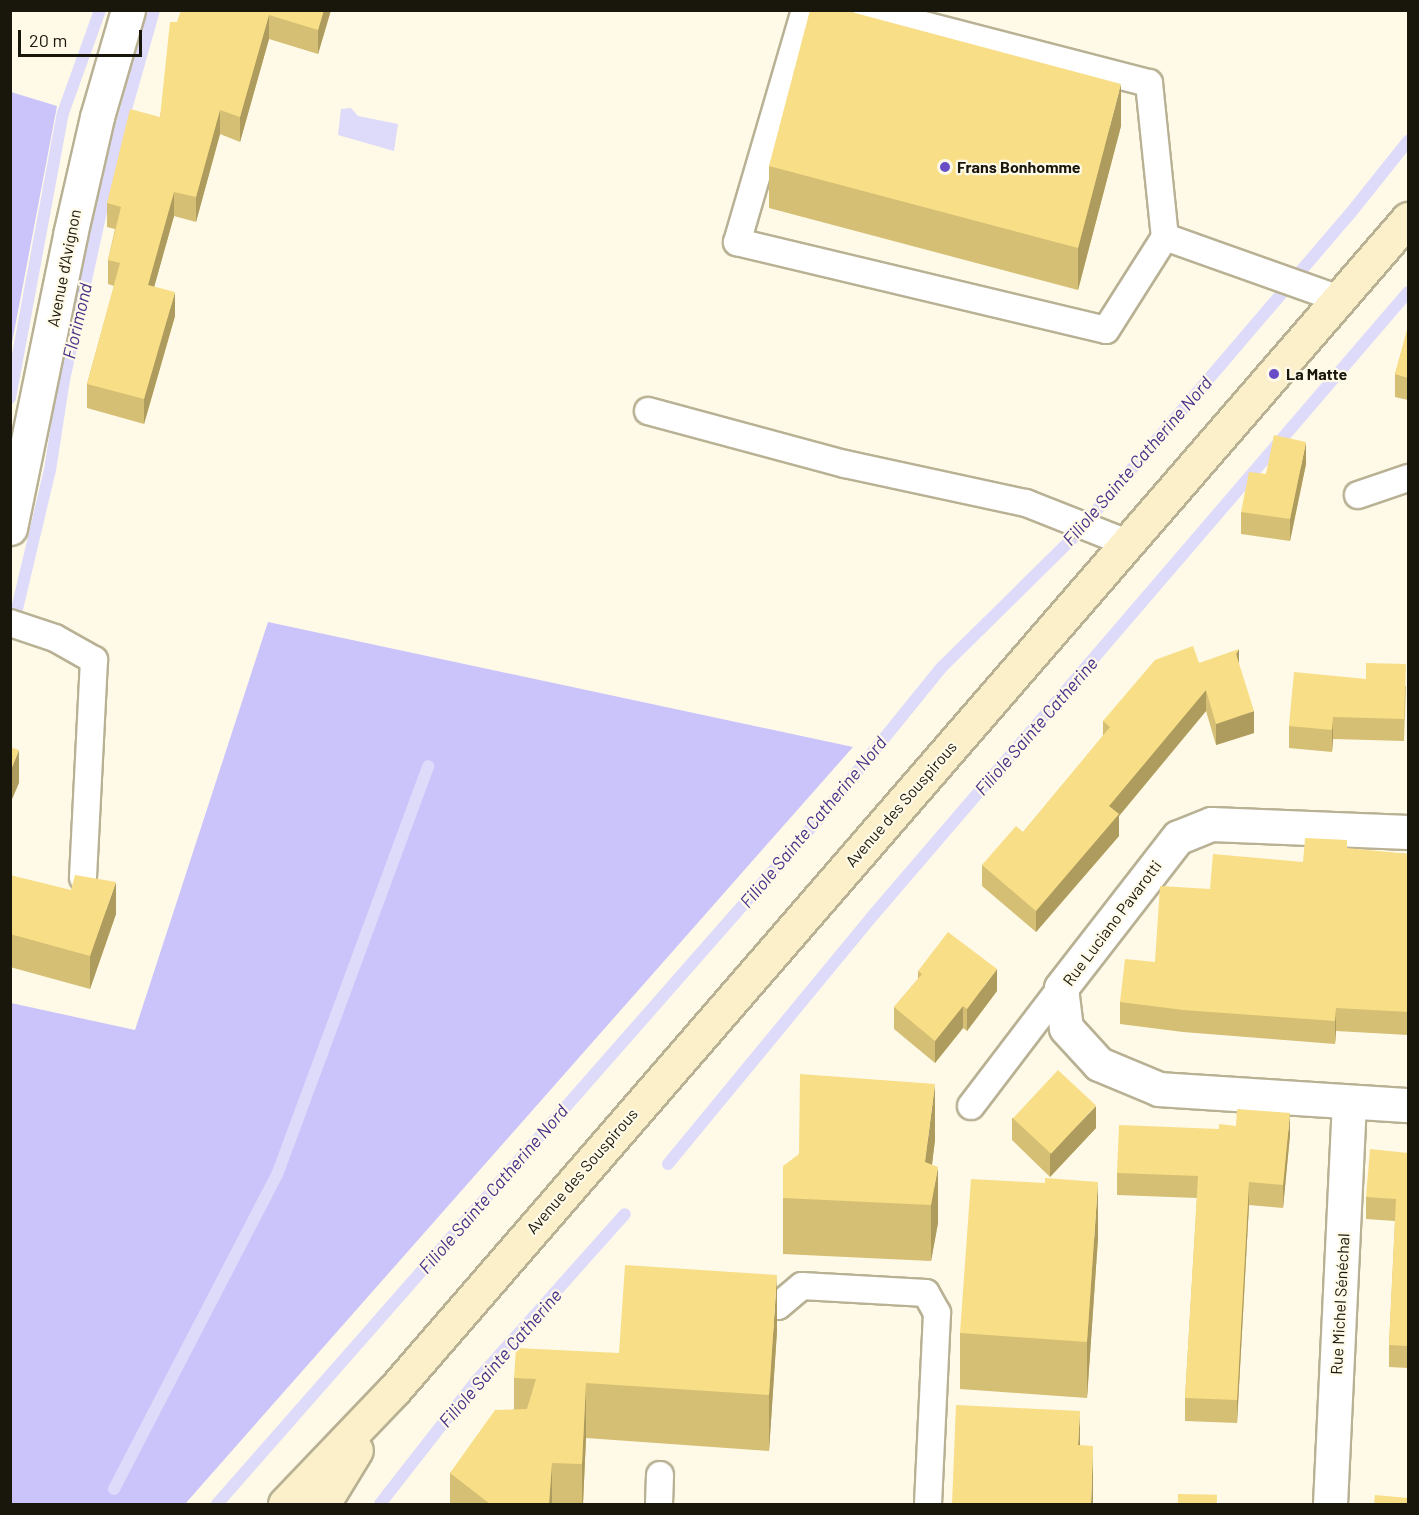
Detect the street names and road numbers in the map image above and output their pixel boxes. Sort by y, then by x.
street label: Avenue d'Avignon [43,208,85,328]
street label: Avenue des Souspirous [841,737,961,871]
street label: Rue Luciano Pavarotti [1059,857,1165,989]
street label: Avenue des Souspirous [522,1104,642,1238]
street label: Rue Michel Sénéchal [1327,1233,1353,1375]

